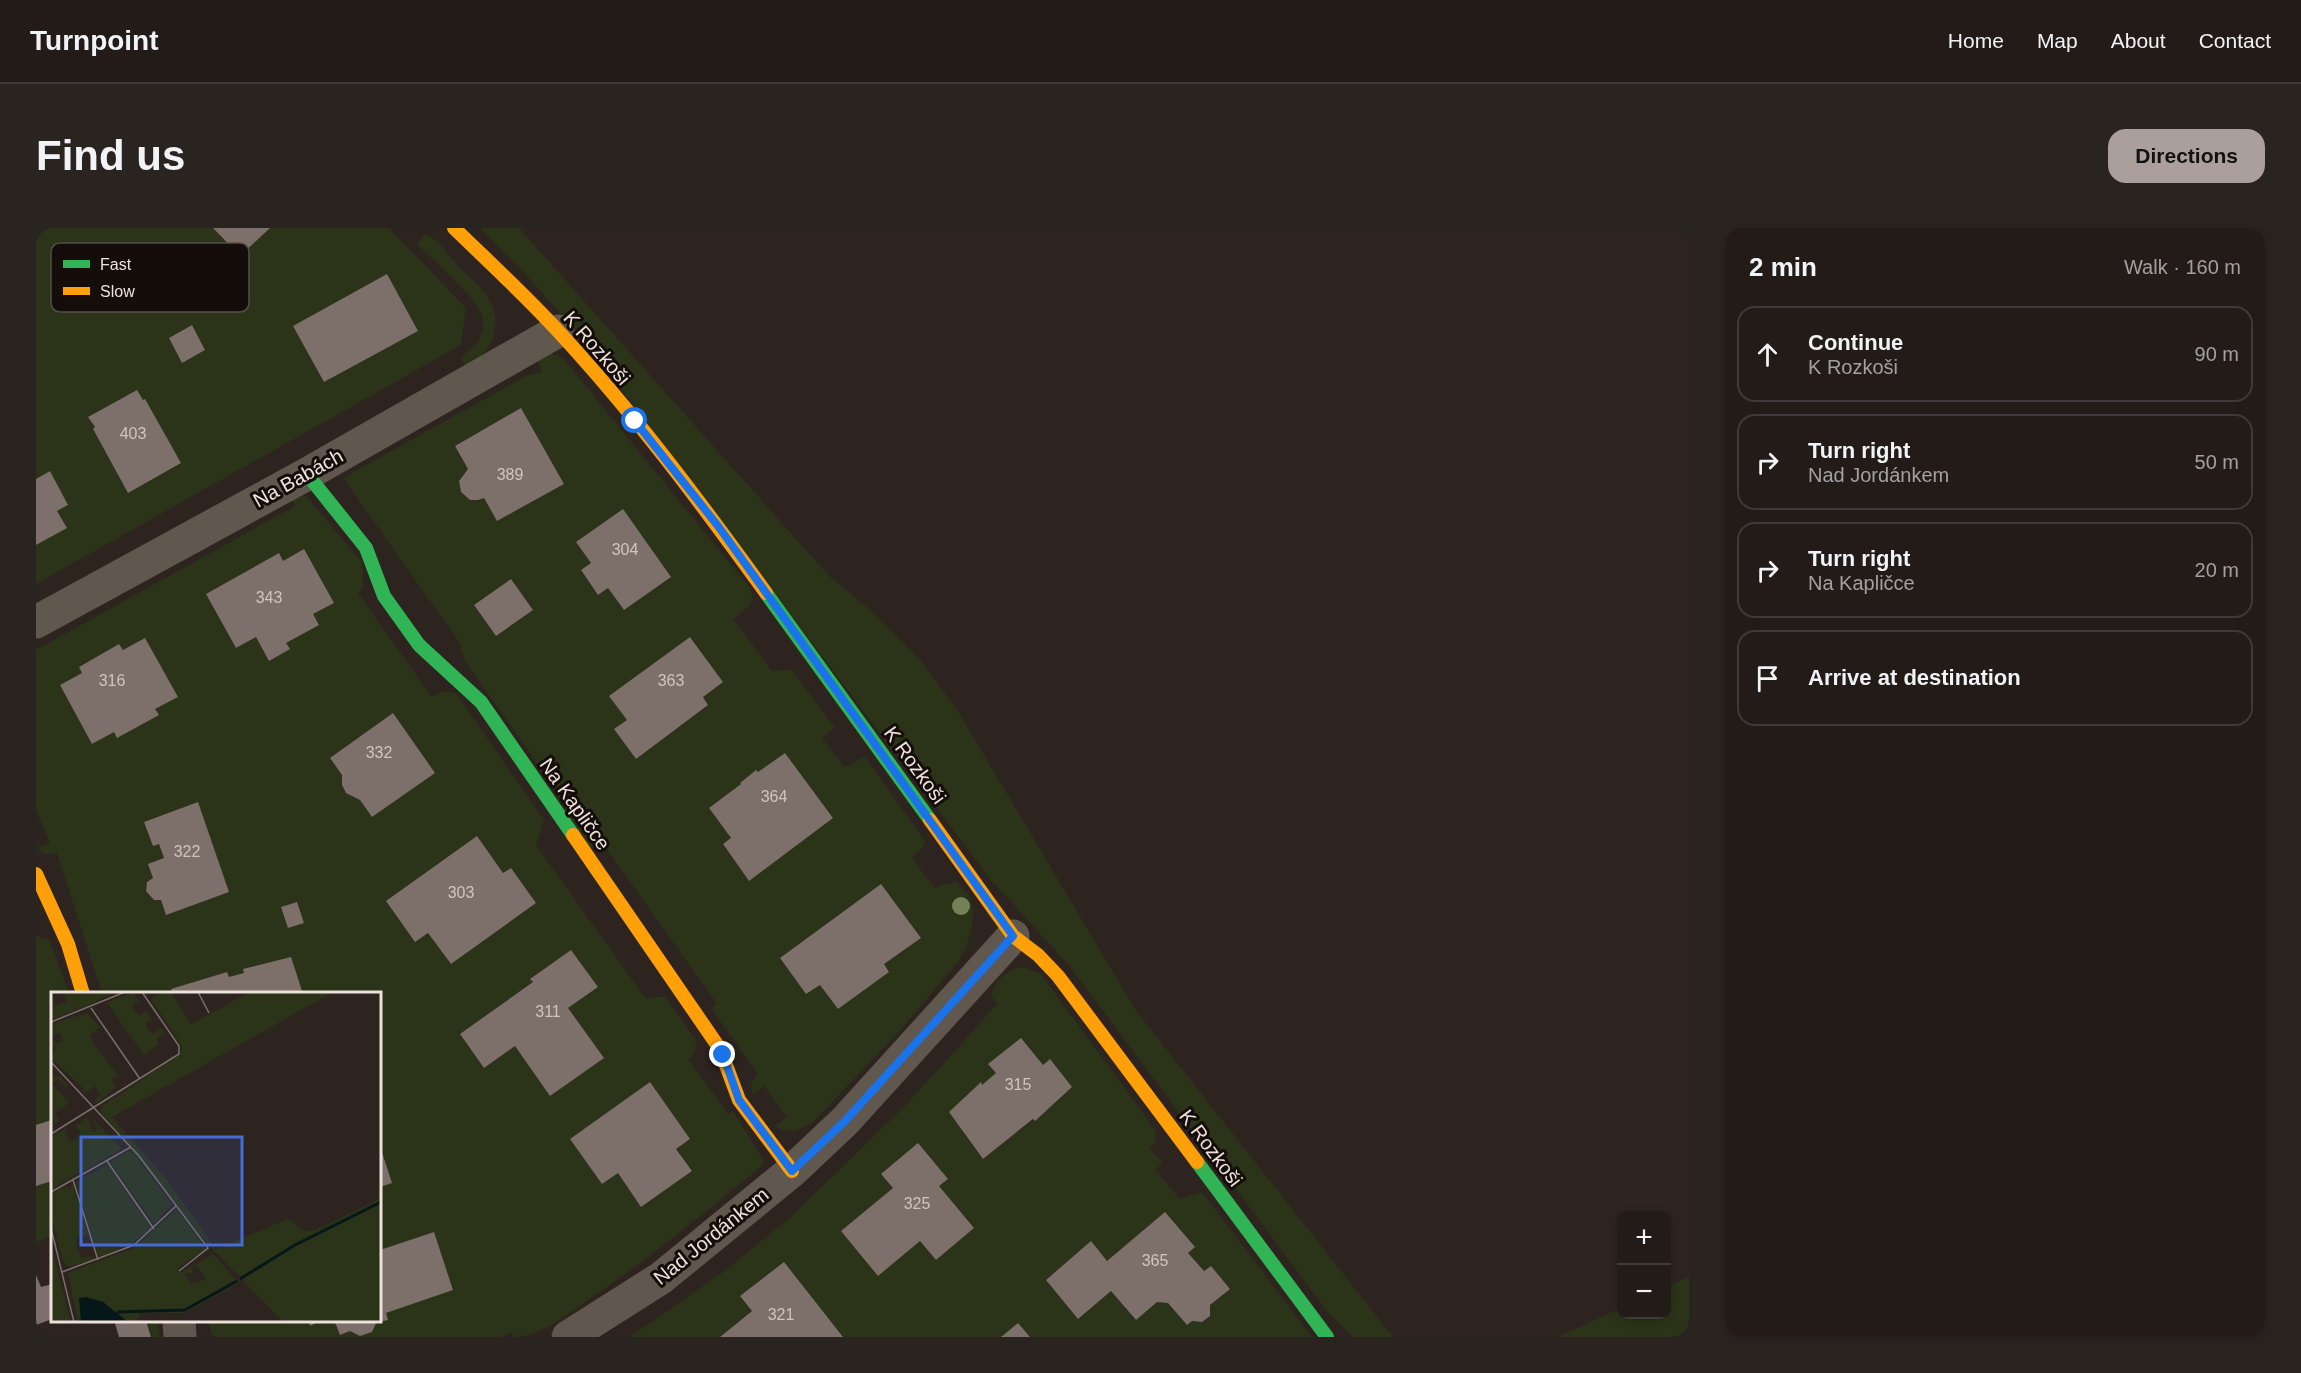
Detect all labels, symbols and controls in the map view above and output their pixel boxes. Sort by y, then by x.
text: Turnpoint [30,25,159,56]
text: Home [1948,29,2004,52]
text: Map [2037,29,2078,52]
text: About [2111,29,2166,52]
text: Contact [2199,29,2271,52]
button: Directions [2108,129,2265,183]
text: Find us [36,132,185,179]
legend [51,243,249,312]
text: 2 min [1749,252,1817,282]
text: Fast [100,256,132,273]
text: Walk · 160 m [2124,256,2241,278]
text: Slow [100,283,135,300]
street label: K Rozkoši [559,307,635,389]
text: Continue [1808,330,1903,355]
icon: ahead [1751,338,1784,371]
text: 90 m [2195,343,2239,365]
text: K Rozkoši [1808,356,1898,378]
route start [621,407,647,433]
house number: 403 [120,425,146,442]
text: Turn right [1808,438,1910,463]
street label: Na Babách [249,444,347,512]
icon: right [1751,446,1784,479]
text: 50 m [2195,451,2239,473]
text: Nad Jordánkem [1808,464,1949,486]
house number: 389 [497,466,523,483]
house number: 304 [612,541,638,558]
text: Turn right [1808,546,1910,571]
icon: right [1751,554,1784,587]
text: 20 m [2195,559,2239,581]
text: Na Kapličce [1808,572,1915,594]
house number: 343 [256,589,282,606]
icon: arrive [1751,662,1784,695]
text: Arrive at destination [1808,665,2021,690]
house number: 316 [99,672,125,689]
house number: 363 [658,672,684,689]
street label: K Rozkoši [880,722,950,808]
house number: 332 [366,744,392,761]
street label: Na Kapličce [535,754,615,854]
house number: 364 [761,788,787,805]
house number: 322 [174,843,200,860]
house number: 303 [448,884,474,901]
inset map [51,992,381,1322]
house number: 311 [535,1003,561,1020]
route end [709,1041,735,1067]
house number: 315 [1005,1076,1031,1093]
street label: K Rozkoši [1175,1105,1247,1191]
street label: Nad Jordánkem [649,1183,773,1289]
house number: 325 [904,1195,930,1212]
map controls [1617,1211,1671,1319]
button: + [1617,1211,1671,1265]
house number: 365 [1142,1252,1168,1269]
button: − [1617,1265,1671,1319]
house number: 321 [768,1306,794,1323]

